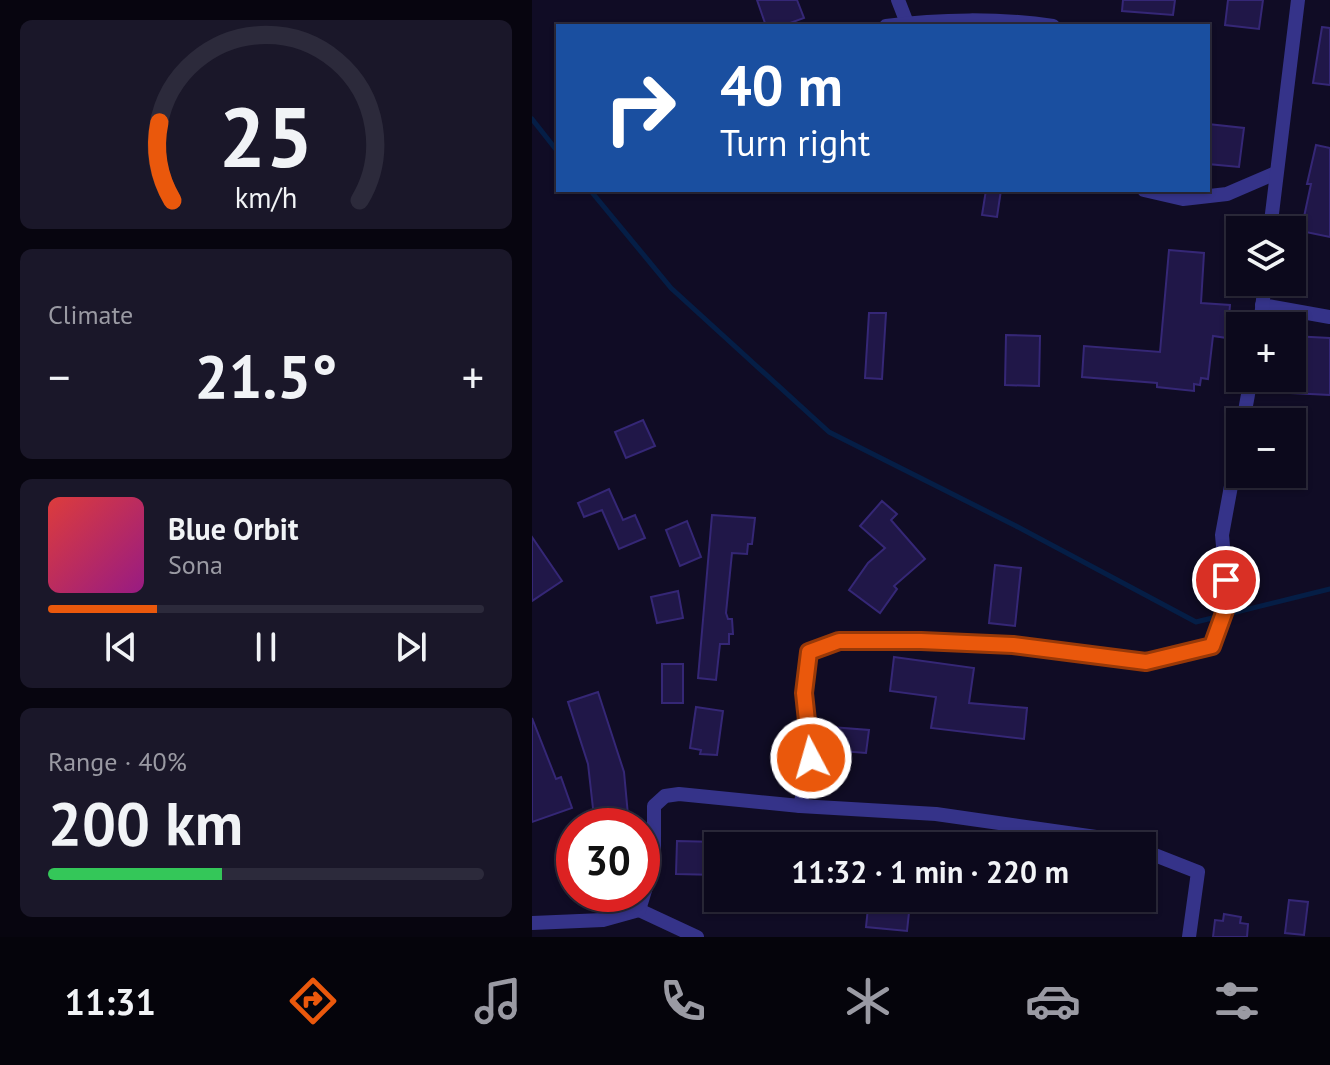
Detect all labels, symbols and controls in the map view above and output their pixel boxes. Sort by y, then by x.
text: 40 m [720,49,843,121]
icon: right [588,56,692,160]
text: 25 [219,81,313,189]
text: Turn right [720,119,870,166]
text: km/h [235,179,297,216]
map controls [1226,216,1306,488]
button: layers [1226,216,1306,296]
text: Climate [48,298,133,331]
button: + [1226,312,1306,392]
text: 21.5° [194,337,338,415]
text: − [48,348,70,405]
text: + [462,348,484,405]
button: − [1226,408,1306,488]
text: Blue Orbit [168,509,298,548]
pin [1192,546,1260,614]
text: Sona [168,548,223,581]
icon: arrive [1204,558,1248,602]
icon: previous [99,625,143,669]
icon: pause [244,625,288,669]
icon: next [389,625,433,669]
position arrow [769,716,853,800]
text: Range · 40% [48,745,187,778]
text: 200 km [48,784,243,862]
speed limit sign: 30 [556,808,660,912]
text: 11:32 · 1 min · 220 m [791,852,1069,891]
icon: directions [285,973,341,1029]
icon: music [470,973,526,1029]
icon: phone [655,973,711,1029]
icon: climate [840,973,896,1029]
icon: car [1025,973,1081,1029]
icon: filters [1209,973,1265,1029]
text: 11:31 [64,978,156,1025]

